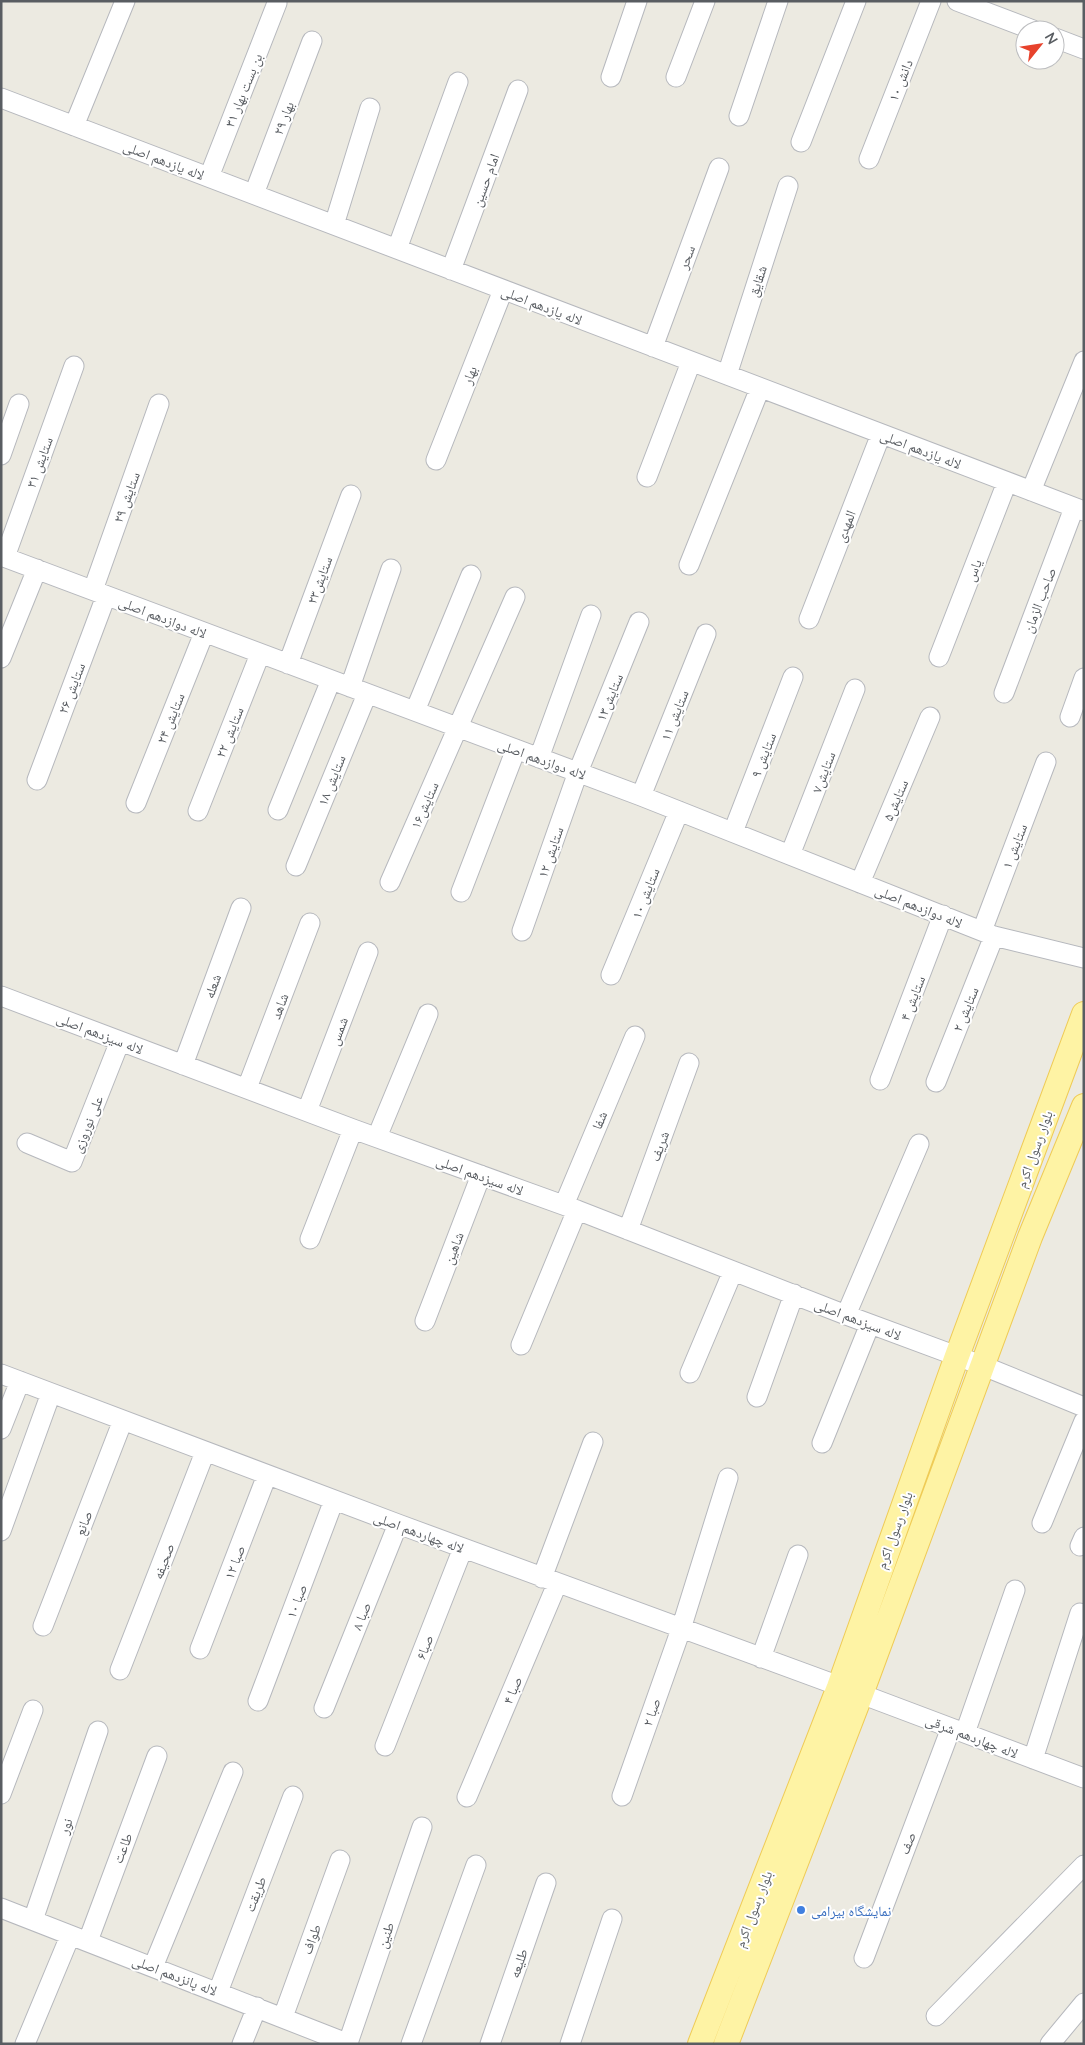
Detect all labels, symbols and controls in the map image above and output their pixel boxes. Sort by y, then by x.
north arrow [1015,20,1065,70]
text: N [1042,29,1062,47]
street label: بن بست بهار ٣١ [220,50,266,130]
street label: دانش ۱۰ [884,57,917,104]
street label: بهار ۲۹ [269,99,298,137]
street label: لاله یازدهم اصلی [120,137,207,185]
street label: امام حسین [468,151,504,209]
street label: سحر [674,243,699,273]
street label: شقایق [744,263,772,299]
street label: لاله یازدهم اصلی [498,282,585,330]
street label: بهار [457,363,481,388]
street label: لاله یازدهم اصلی [877,426,964,474]
street label: ستایش ۳۱ [22,434,57,490]
street label: ستایش ۲۹ [109,469,144,525]
street label: المهدی [831,508,860,545]
street label: ستایش۲۳ [303,554,336,606]
street label: یاس [961,556,986,584]
street label: صاحب الزمان [1019,565,1060,635]
street label: لاله دوازدهم اصلی [116,592,209,643]
street label: ستایش ۲۶ [54,660,89,716]
street label: ستایش۱۳ [592,671,627,723]
street label: ستایش ۱۱ [656,687,693,743]
street label: ستایش ۲۴ [152,690,189,746]
street label: ستایش ۲۲ [211,704,248,760]
street label: ستایش ۹ [747,730,780,780]
street label: لاله دوازدهم اصلی [495,735,588,785]
street label: ستایش۷ [807,749,840,796]
street label: ستایش ۱۸ [313,752,350,808]
street label: ستایش۵ [879,777,912,824]
street label: ستایش۱۶ [406,779,443,831]
street label: ستایش ۱ [998,821,1031,871]
street label: ستایش ۱۲ [533,824,568,880]
street label: ستایش ۱۰ [627,865,664,921]
street label: لاله دوازدهم اصلی [872,881,965,933]
street label: شعله [200,971,224,1001]
street label: ستایش ۴ [896,973,929,1023]
street label: ستایش ۲ [948,984,983,1034]
street label: شاهد [266,991,292,1021]
street label: لاله سیزدهم اصلی [54,1009,146,1059]
street label: شمس [325,1014,352,1048]
street label: علی نوروزی [68,1093,107,1155]
street label: شفا [588,1108,610,1132]
street label: بلوار رسول اکرم [1012,1108,1058,1191]
street label: شریف [646,1128,673,1164]
street label: لاله سیزدهم اصلی [434,1151,526,1200]
street label: شاهین [439,1229,468,1267]
street label: لاله سیزدهم اصلی [812,1295,904,1345]
street label: بلوار رسول اکرم [872,1489,918,1572]
street label: صانع [71,1508,97,1538]
street label: لاله چهاردهم اصلی [371,1508,466,1558]
street label: صحیفه [148,1541,178,1581]
street label: صبا ۱۲ [220,1543,249,1581]
street label: صبا ۱۰ [282,1582,311,1620]
street label: صبا ۸ [348,1600,375,1633]
street label: صبا۶ [412,1632,437,1662]
street label: صبا ۴ [499,1674,526,1707]
street label: صبا ۲ [638,1696,664,1728]
street label: لاله چهاردهم شرقی [923,1711,1021,1763]
street label: نور [54,1816,77,1838]
street label: صف [895,1829,919,1857]
street label: طاعت [108,1830,136,1866]
street label: بلوار رسول اکرم [731,1868,777,1951]
street label: طریقت [241,1874,270,1914]
place label: نمایشگاه بیرامی [811,1902,892,1920]
marker: نمایشگاه بیرامی [795,1904,807,1916]
street label: طنین [373,1920,398,1951]
street label: طواف [298,1922,325,1957]
street label: طلیعه [505,1946,531,1980]
street label: لاله پانزدهم اصلی [130,1951,220,2001]

